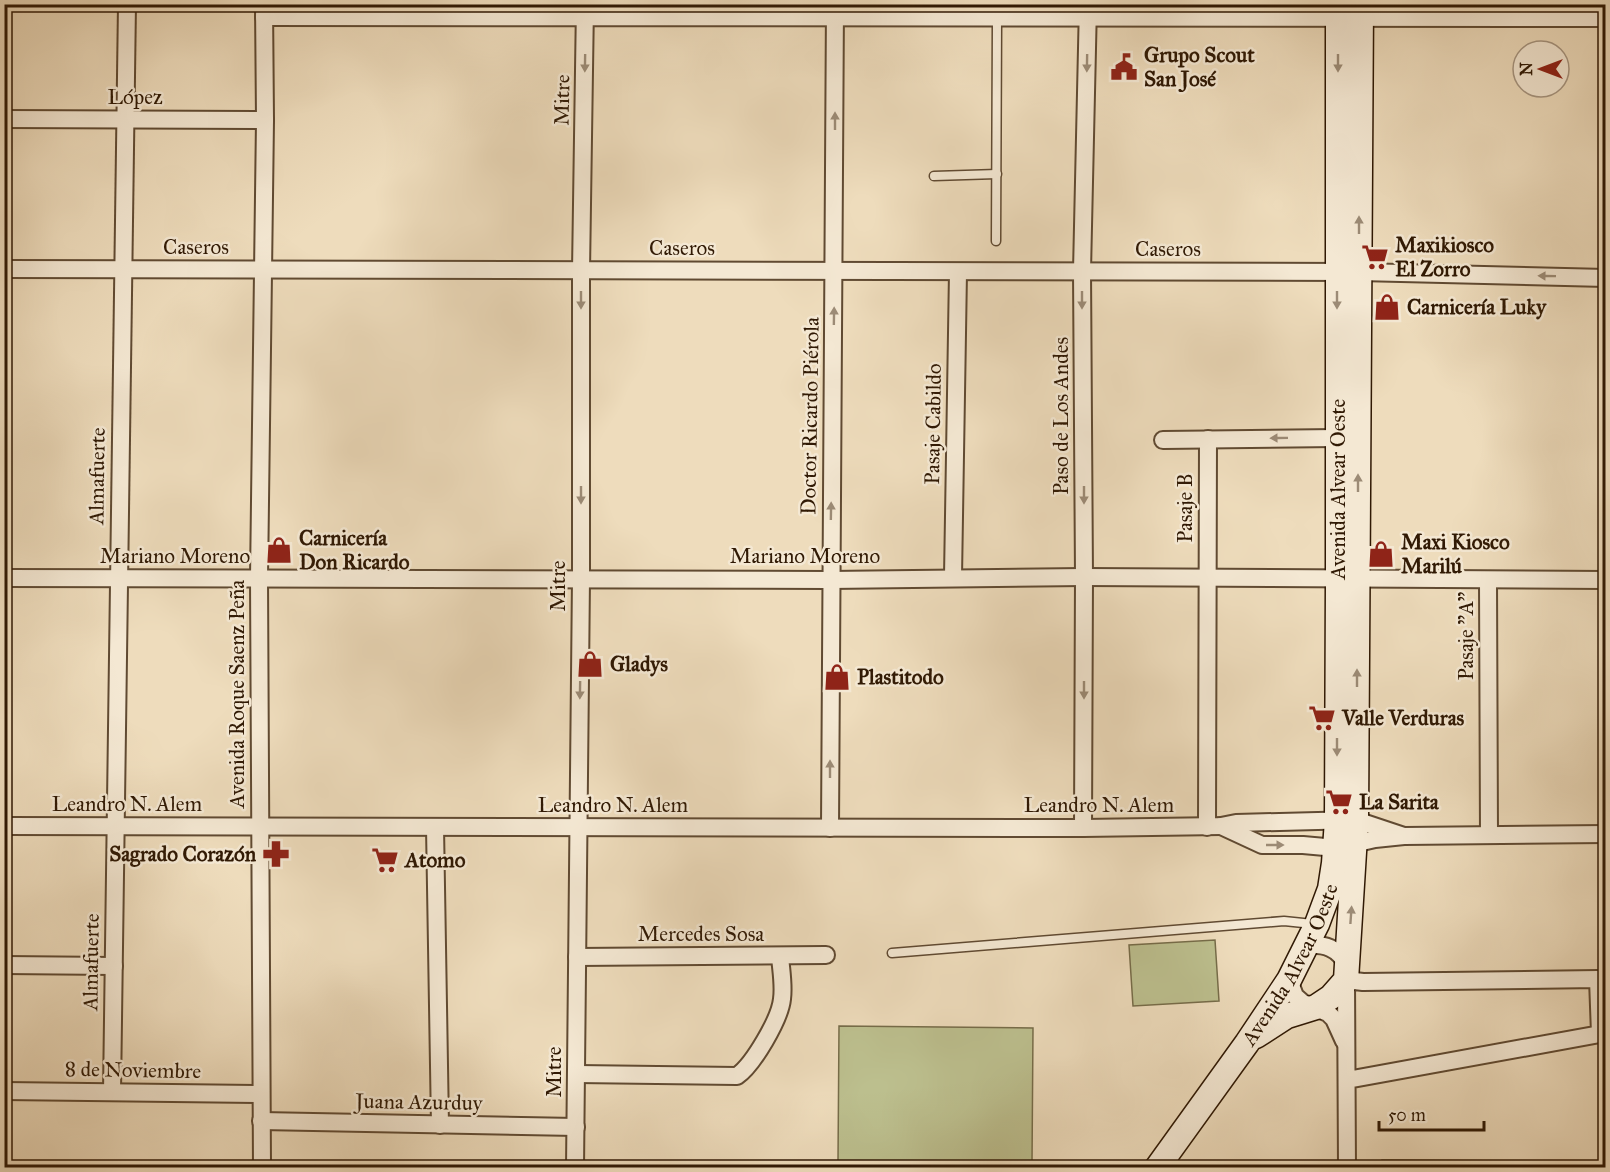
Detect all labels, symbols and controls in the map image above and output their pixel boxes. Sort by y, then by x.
north arrow [1511,39,1571,99]
place label: Grupo Scout San José [1144,42,1255,93]
public building icon: Grupo Scout San José [1109,52,1139,82]
one-way arrow [580,53,589,72]
one-way arrow [1082,53,1092,72]
one-way arrow [1333,53,1343,72]
text: N [1517,62,1536,76]
street label: Mitre [549,74,575,126]
street label: López [107,84,163,110]
one-way arrow [830,112,840,131]
one-way arrow [1354,216,1364,235]
place label: Maxikiosco El Zorro [1395,232,1494,282]
street label: Caseros [163,234,229,260]
street label: Caseros [649,235,715,261]
street label: Caseros [1135,236,1201,262]
supermarket icon: Maxikiosco El Zorro [1360,242,1390,272]
one-way arrow [1538,272,1557,281]
one-way arrow [576,290,586,309]
one-way arrow [1077,290,1087,309]
one-way arrow [1332,290,1342,309]
shop icon: Carnicería Luky [1372,292,1402,322]
place label: Carnicería Luky [1407,294,1547,320]
one-way arrow [829,307,839,326]
street label: Doctor Ricardo Piérola [795,317,825,515]
street label: Paso de Los Andes [1048,337,1074,495]
street label: Pasaje Cabildo [919,363,947,485]
street label: Avenida Alvear Oeste [1325,398,1351,581]
street label: Almafuerte [83,427,111,526]
one-way arrow [1270,434,1289,443]
street label: Pasaje B [1172,473,1198,543]
one-way arrow [1353,474,1363,493]
one-way arrow [576,485,586,504]
one-way arrow [1079,485,1089,504]
one-way arrow [826,502,836,521]
place label: Carnicería Don Ricardo [299,525,410,575]
place label: Maxi Kiosco Marilú [1401,529,1510,579]
shop icon: Carnicería Don Ricardo [264,535,294,565]
shop icon: Maxi Kiosco Marilú [1366,539,1396,569]
street label: Mariano Moreno [100,543,250,569]
street label: Mariano Moreno [730,543,880,569]
street label: Mitre [545,560,571,612]
street label: Avenida Roque Saenz Peña [224,580,250,809]
street label: Pasaje "A" [1453,592,1479,680]
shop icon: Gladys [575,649,605,679]
place label: Gladys [610,651,668,677]
shop icon: Plastitodo [822,662,852,692]
place label: Plastitodo [857,664,944,690]
one-way arrow [1352,669,1362,688]
one-way arrow [575,680,585,699]
one-way arrow [1079,680,1089,699]
supermarket icon: Valle Verduras [1307,703,1337,733]
place label: Valle Verduras [1341,705,1465,731]
one-way arrow [1332,737,1342,756]
one-way arrow [825,760,835,779]
supermarket icon: La Sarita [1324,787,1354,817]
place label: La Sarita [1359,789,1440,815]
street label: Leandro N. Alem [52,791,203,817]
street label: Leandro N. Alem [538,792,689,818]
street label: Leandro N. Alem [1024,792,1175,818]
pharmacy icon: Sagrado Corazón [261,839,291,869]
one-way arrow [1266,840,1285,850]
place label: Sagrado Corazón [109,841,257,867]
supermarket icon: Atomo [370,845,400,875]
place label: Atomo [403,847,466,873]
street label: Avenida Alvear Oeste [1235,882,1344,1051]
one-way arrow [1346,905,1355,924]
street label: Almafuerte [77,913,105,1012]
street label: Mercedes Sosa [638,921,764,947]
street label: Mitre [541,1046,567,1098]
street label: 8 de Noviembre [65,1056,202,1084]
street label: Juana Azurduy [353,1088,484,1116]
scale bar [1379,1094,1484,1132]
text: 50 m [1388,1104,1426,1126]

